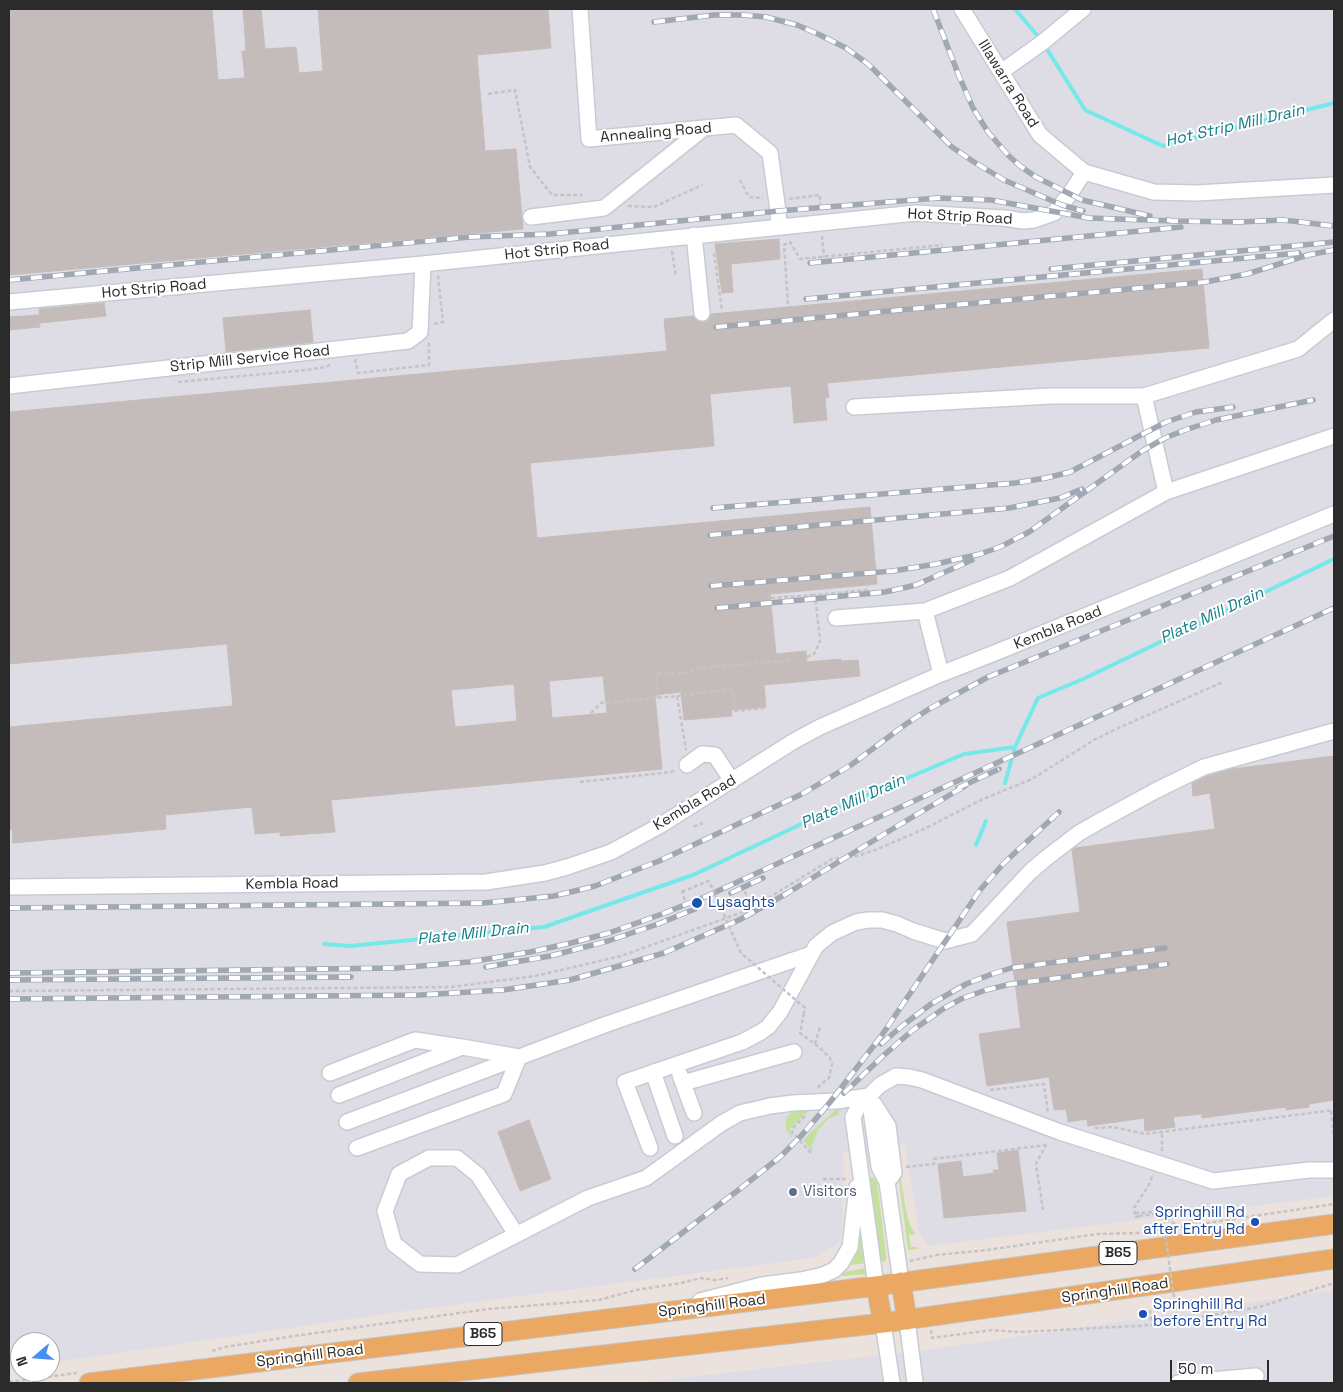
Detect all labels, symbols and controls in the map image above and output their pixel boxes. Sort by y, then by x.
street label: Illawarra Road [974,37,1042,131]
water label: Hot Strip Mill Drain [1164,101,1306,151]
street label: Annealing Road [599,119,713,147]
street label: Hot Strip Road [907,205,1013,229]
street label: Hot Strip Road [504,236,610,264]
street label: Hot Strip Road [101,275,207,303]
street label: Strip Mill Service Road [169,342,331,376]
water label: Plate Mill Drain [1157,584,1267,648]
street label: Kembla Road [1011,602,1105,654]
water label: Plate Mill Drain [798,770,908,834]
street label: Kembla Road [650,771,740,835]
street label: Kembla Road [245,874,339,894]
place label: Lysaghts [708,894,775,912]
marker: Lysaghts [690,896,704,910]
water label: Plate Mill Drain [416,919,530,949]
place label: Visitors [803,1183,857,1201]
marker: Visitors [787,1186,799,1198]
place label: Springhill Rd after Entry Rd [1143,1204,1245,1239]
marker: Springhill Rd after Entry Rd [1249,1216,1261,1228]
road number: B65 [1099,1242,1137,1264]
street label: Springhill Road [1060,1275,1170,1307]
street label: Springhill Road [657,1290,767,1322]
place label: Springhill Rd before Entry Rd [1153,1296,1267,1331]
marker: Springhill Rd before Entry Rd [1137,1308,1149,1320]
road number: B65 [464,1322,502,1346]
north arrow [10,1332,60,1382]
street label: Springhill Road [255,1340,365,1372]
scale bar [1173,1350,1272,1382]
text: N [12,1354,32,1369]
text: 50 m [1178,1359,1213,1378]

